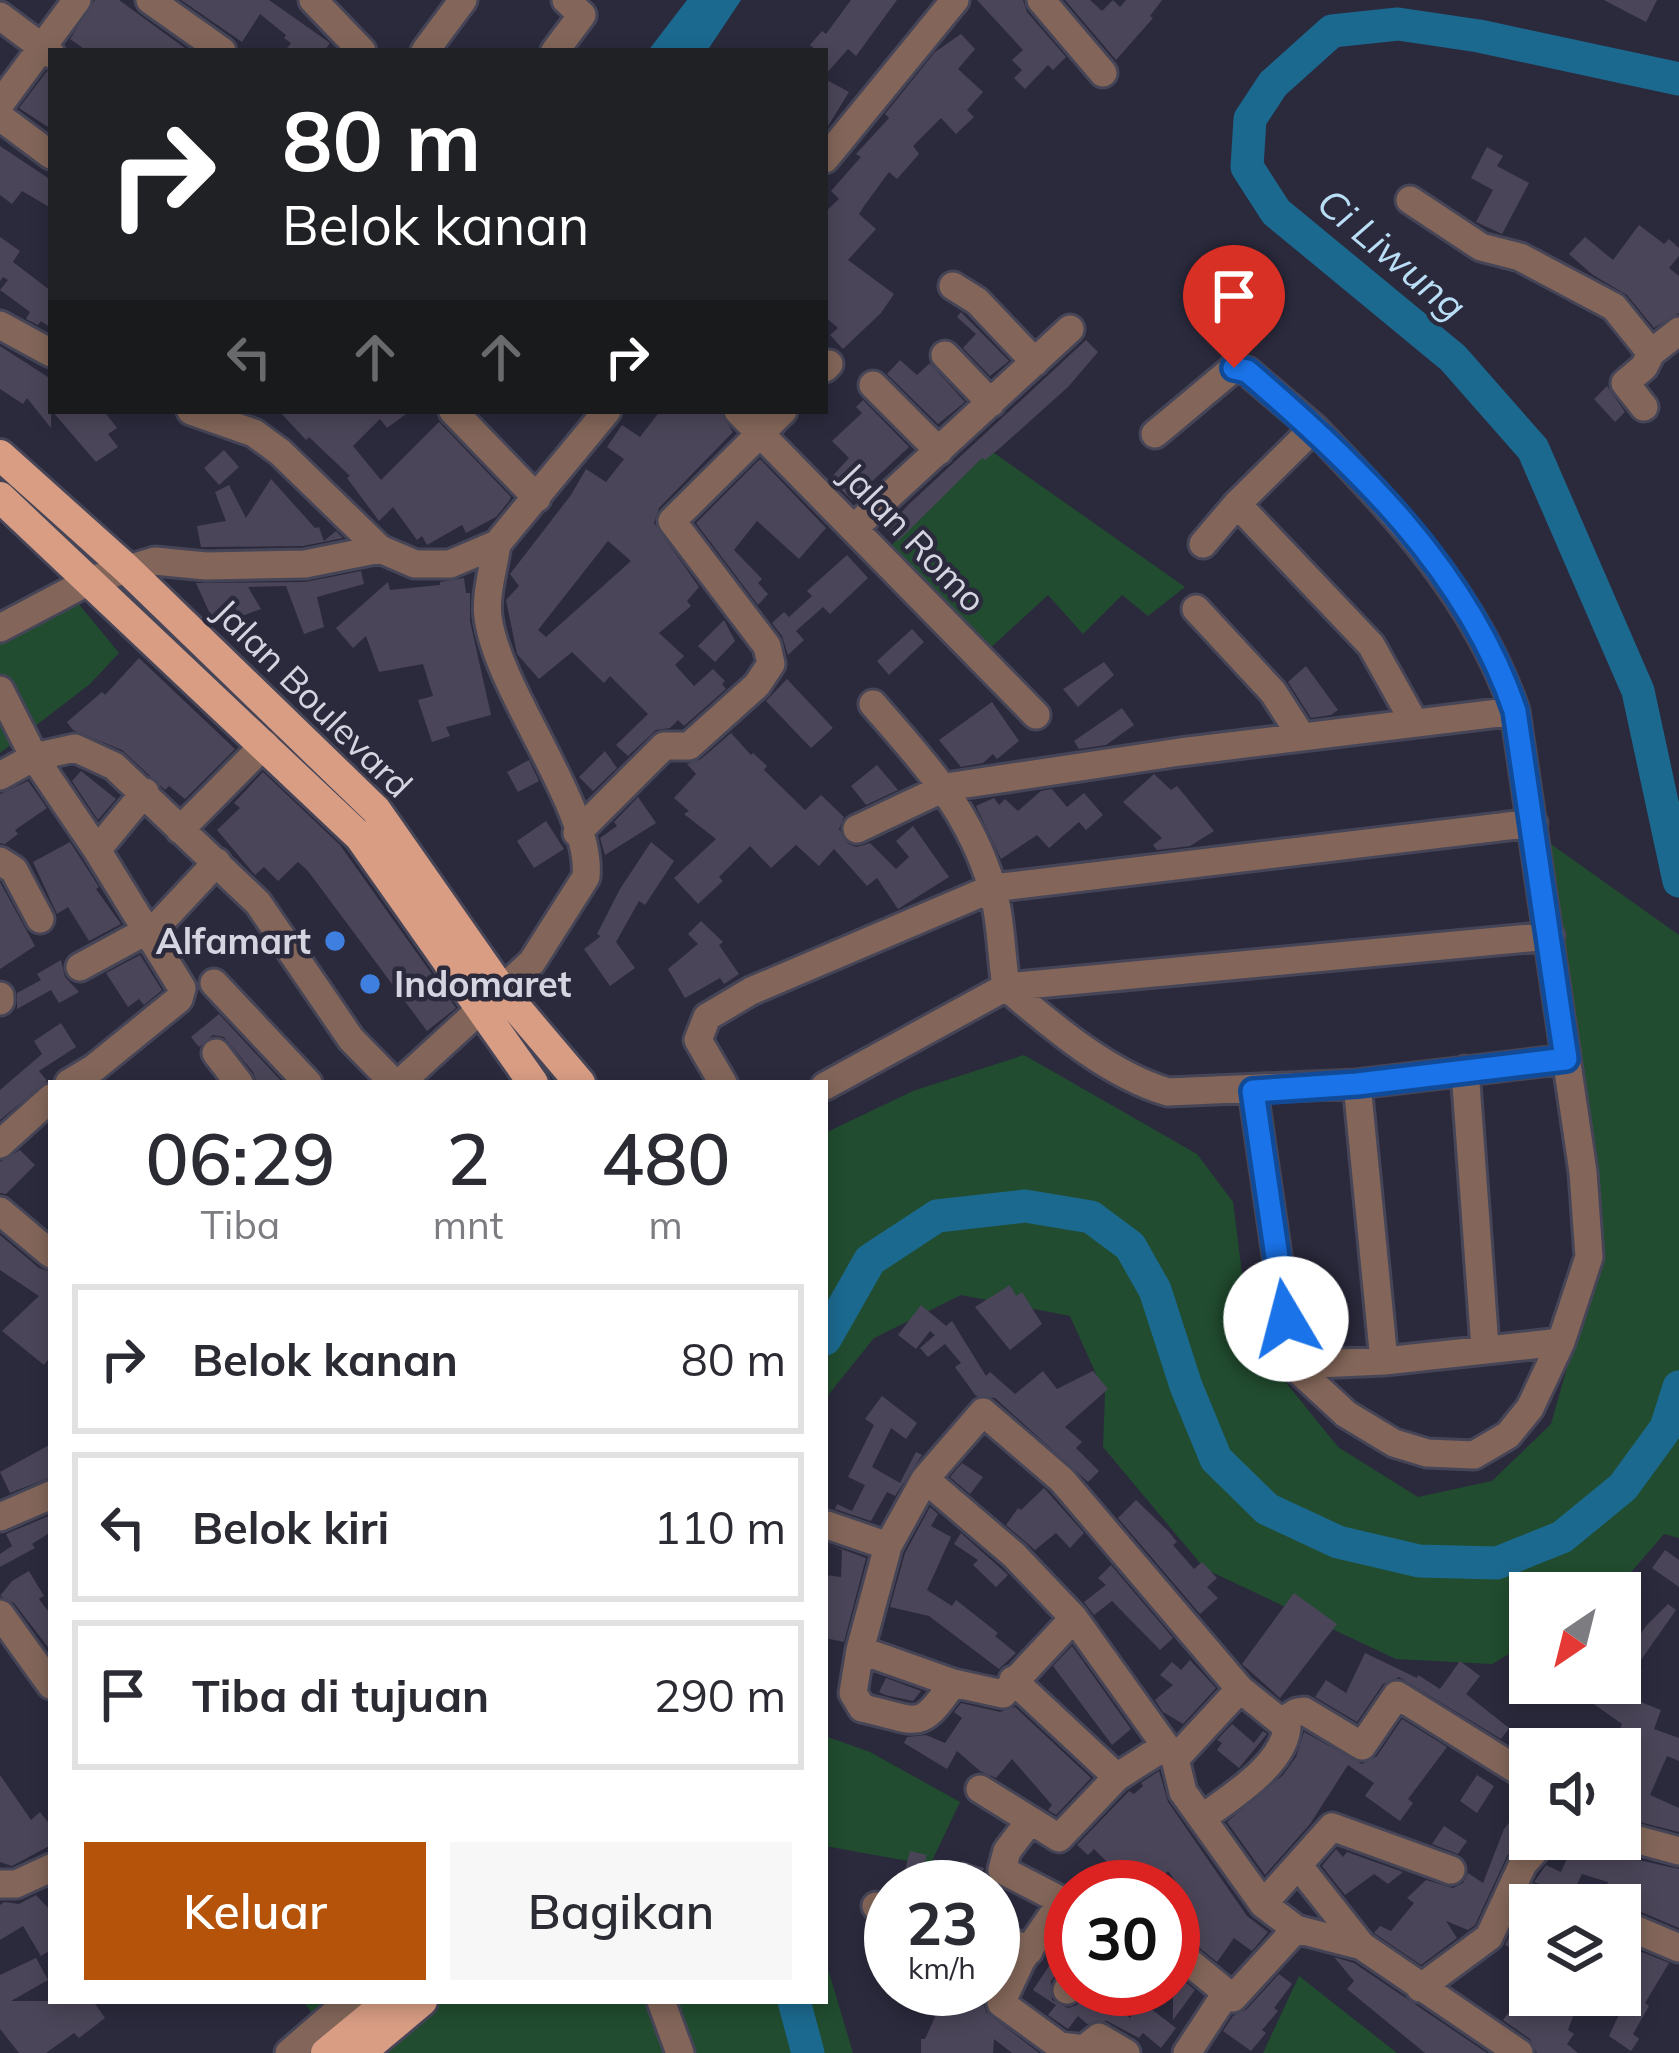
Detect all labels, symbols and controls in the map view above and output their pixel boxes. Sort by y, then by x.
text: 80 m [282,87,481,192]
icon: right [84,96,240,252]
water label: Ci Liwung [1308,177,1477,330]
text: Belok kanan [282,191,589,259]
pin [1183,245,1285,368]
icon: arrive [1201,263,1267,329]
icon: left [216,324,282,390]
icon: ahead [342,324,408,390]
icon: ahead [468,324,534,390]
icon: right [594,324,660,390]
street label: Jalan Romo [831,452,996,621]
street label: Jalan Boulevard [205,589,422,806]
place label: Alfamart [156,918,311,963]
marker: Alfamart [322,928,348,954]
place label: Indomaret [394,961,572,1006]
marker: Indomaret [357,971,383,997]
text: 06:29 [145,1113,335,1203]
text: 2 [447,1113,490,1203]
text: 480 [601,1113,731,1203]
text: Tiba [201,1200,280,1249]
text: mnt [433,1200,504,1249]
text: m [649,1200,683,1249]
position arrow [1223,1256,1349,1382]
icon: right [90,1326,156,1392]
text: Belok kanan [192,1331,458,1387]
text: 80 m [681,1331,786,1387]
icon: left [90,1494,156,1560]
text: Belok kiri [192,1499,389,1555]
text: 110 m [654,1499,786,1555]
north arrow [1509,1572,1641,1704]
map controls [1509,1572,1641,2016]
icon: arrive [90,1662,156,1728]
text: Tiba di tujuan [192,1667,489,1723]
text: 290 m [654,1667,786,1723]
button: sound [1509,1728,1641,1860]
button: Keluar [84,1842,426,1980]
button: Bagikan [450,1842,792,1980]
speed limit sign: 30 [1044,1860,1200,2016]
button: layers [1509,1884,1641,2016]
text: 23 [906,1885,978,1960]
text: km/h [908,1949,976,1987]

